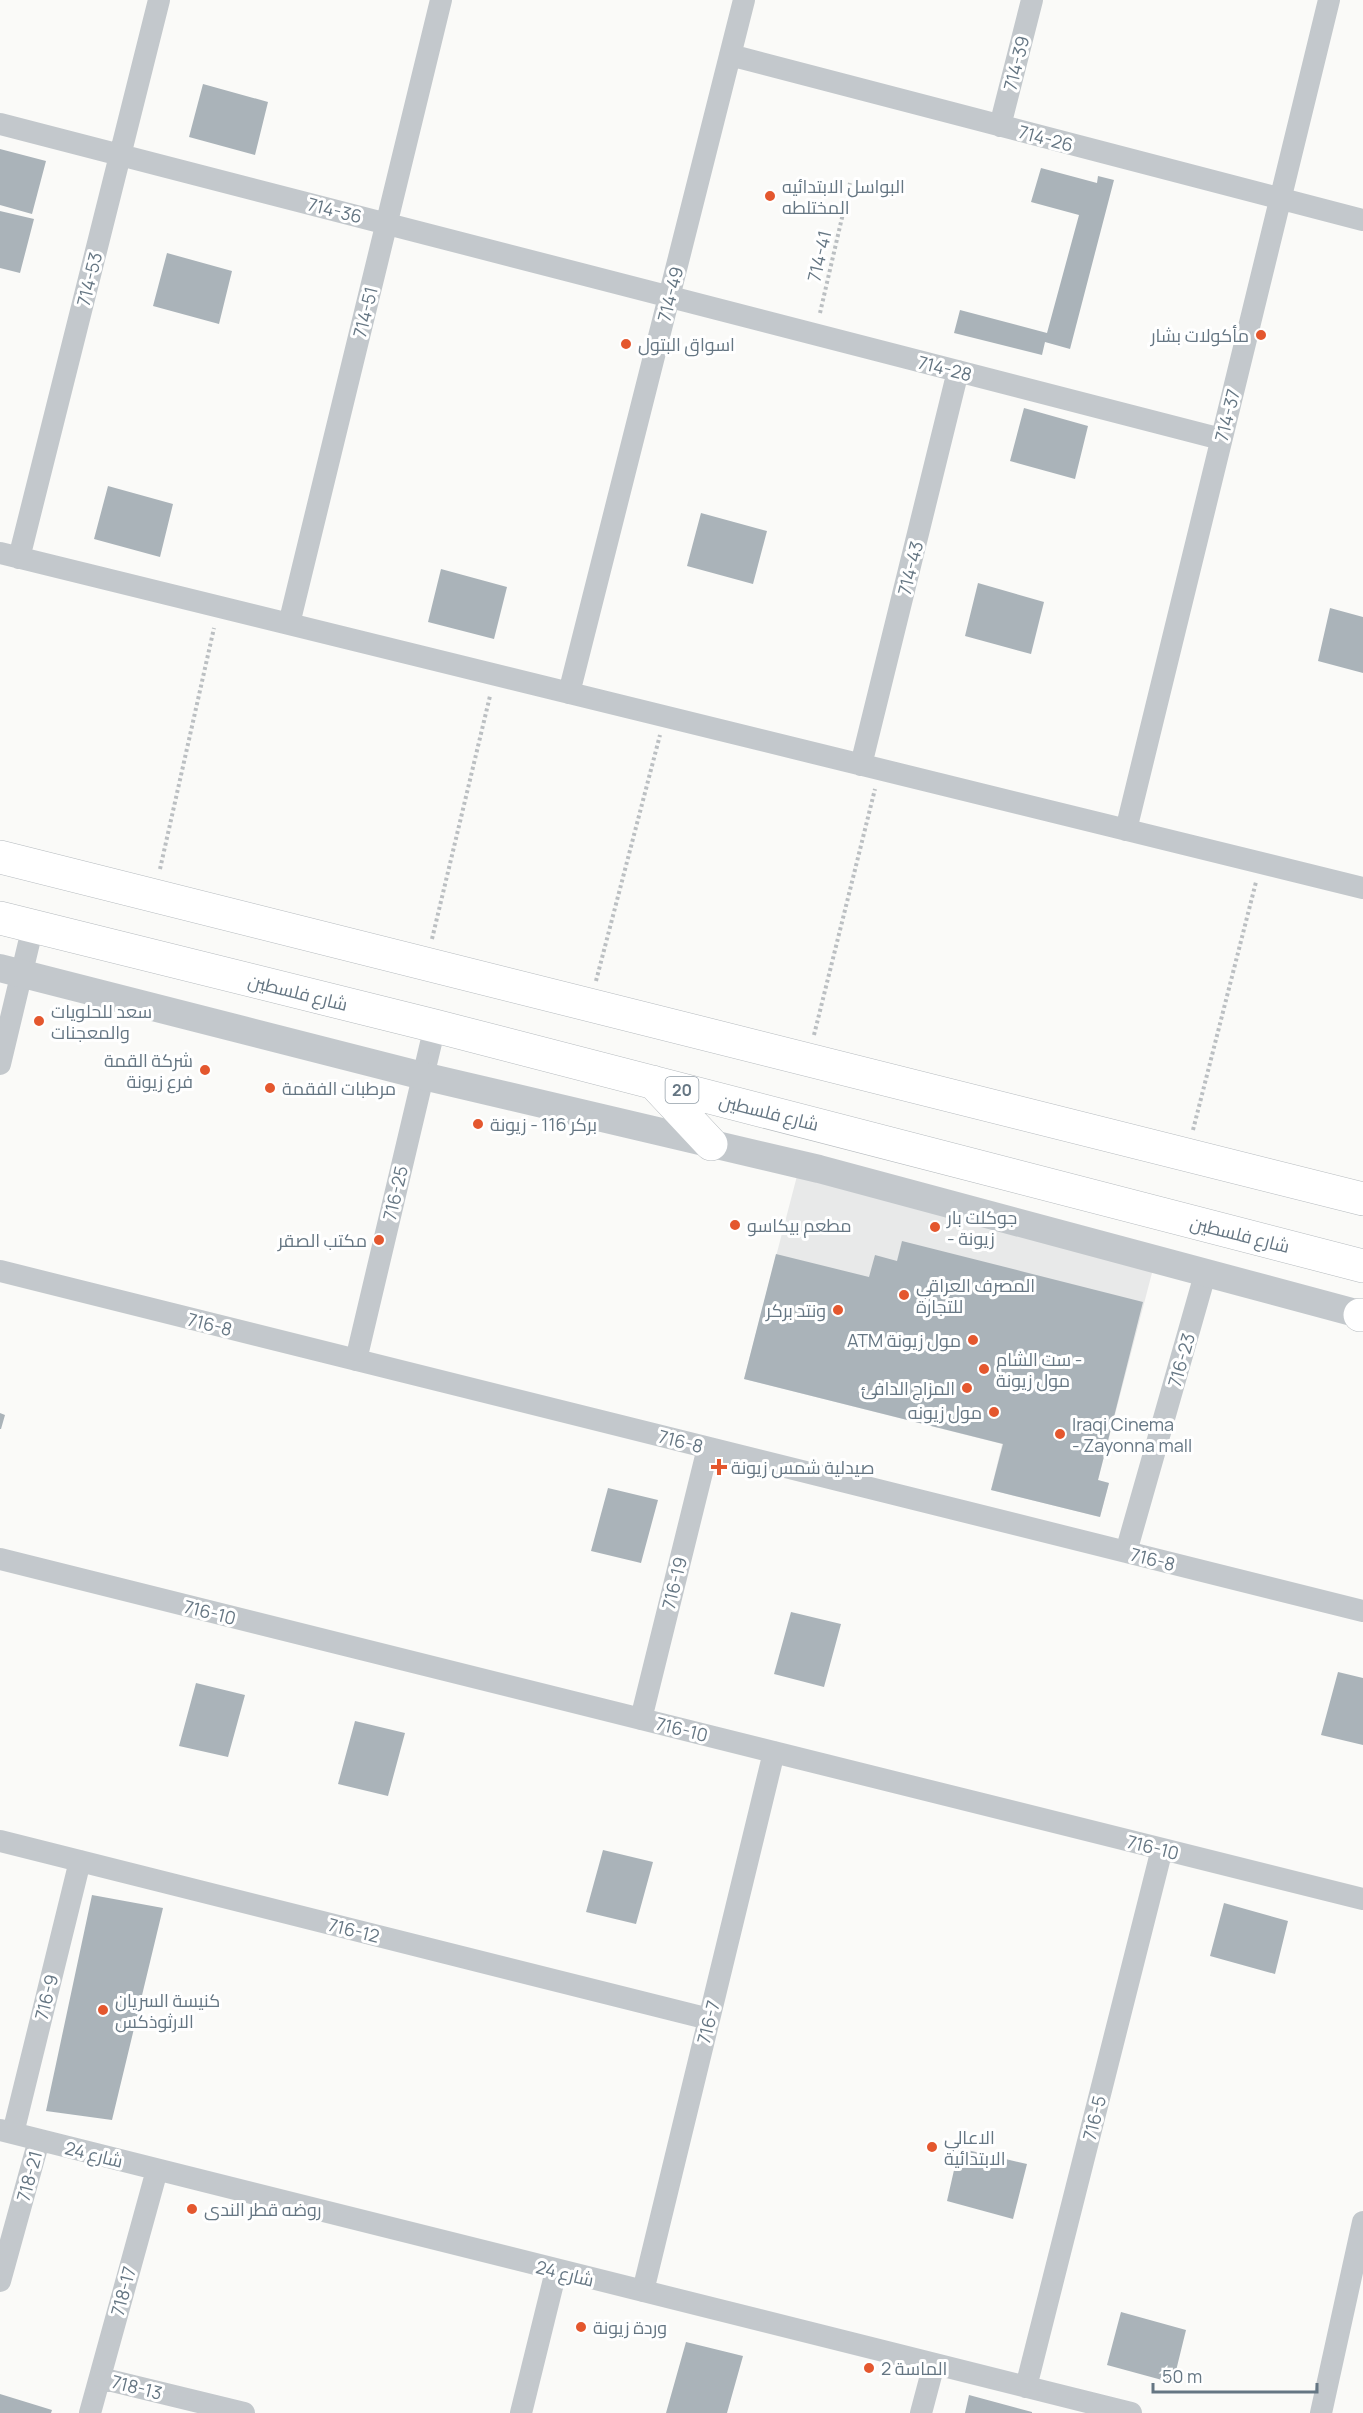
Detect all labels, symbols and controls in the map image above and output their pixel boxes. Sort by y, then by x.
street label: 714-39 [998,33,1034,93]
street label: 714-26 [1016,119,1076,157]
place label: البواسل الابتدائيه المختلطه [782,174,905,219]
marker: البواسل الابتدائيه المختلطه [763,189,777,203]
street label: 714-36 [305,192,365,228]
street label: 714-41 [801,228,837,284]
street label: 714-53 [71,250,107,308]
street label: 714-49 [652,264,688,324]
street label: 714-51 [347,284,383,340]
place label: مأكولات بشار [1150,323,1249,347]
marker: مأكولات بشار [1254,328,1268,342]
place label: اسواق البتول [638,332,735,357]
marker: اسواق البتول [619,337,633,351]
street label: 714-28 [915,350,975,386]
street label: 714-37 [1209,386,1245,444]
street label: 714-43 [892,539,928,597]
street label: شارع فلسطين [245,968,350,1017]
place label: سعد للحلويات والمعجنات [51,999,152,1044]
marker: سعد للحلويات والمعجنات [32,1014,46,1028]
place label: شركة القمة فرع زيونة [104,1048,193,1094]
marker: شركة القمة فرع زيونة [198,1063,212,1077]
place label: مرطبات الفقمة [282,1076,396,1100]
road number: 20 [666,1077,698,1103]
marker: مرطبات الفقمة [263,1081,277,1095]
street label: شارع فلسطين [716,1088,821,1137]
place label: بركر 116 - زيونة [490,1112,597,1136]
marker: بركر 116 - زيونة [471,1117,485,1131]
street label: 716-25 [377,1163,413,1223]
place label: جوكلت بار - زيونة [946,1205,1017,1250]
street label: شارع فلسطين [1187,1210,1292,1259]
place label: مطعم بيكاسو [747,1213,852,1238]
marker: مطعم بيكاسو [728,1218,742,1232]
marker: جوكلت بار - زيونة [928,1220,942,1234]
place label: مكتب الصقر [277,1228,367,1252]
marker: مكتب الصقر [372,1233,386,1247]
place label: المصرف العراقي للتجارة [916,1273,1035,1318]
marker: المصرف العراقي للتجارة [897,1288,911,1302]
place label: ونتد بركر [765,1298,826,1322]
marker: ونتد بركر [831,1303,845,1317]
street label: 716-8 [185,1307,235,1341]
place label: ATM مول زيونة [847,1328,961,1352]
street label: 716-23 [1162,1330,1200,1390]
marker: ATM مول زيونة [966,1333,980,1347]
place label: ست الشام - مول زيونة [996,1347,1082,1392]
marker: ست الشام - مول زيونة [977,1362,991,1376]
place label: المزاج الدافئ [861,1376,955,1401]
marker: المزاج الدافئ [960,1381,974,1395]
place label: مول زيونه [908,1400,982,1424]
marker: مول زيونه [987,1405,1001,1419]
place label: Iraqi Cinema - Zayonna mall [1072,1412,1192,1457]
street label: 716-8 [656,1424,706,1458]
marker: Iraqi Cinema - Zayonna mall [1053,1427,1067,1441]
place label: صيدلية شمس زيونة [731,1455,875,1479]
marker: صيدلية شمس زيونة [712,1460,726,1474]
street label: 716-8 [1128,1542,1178,1576]
street label: 716-19 [656,1554,692,1612]
street label: 716-10 [181,1594,239,1630]
street label: 716-10 [653,1711,711,1747]
street label: 716-10 [1124,1829,1182,1865]
street label: 716-12 [326,1912,382,1948]
street label: 716-9 [29,1972,63,2022]
place label: كنيسة السريان الارثوذكس [115,1988,220,2033]
street label: 716-7 [691,1998,725,2046]
marker: كنيسة السريان الارثوذكس [96,2003,110,2017]
street label: 716-5 [1077,2093,1111,2143]
place label: الاعالي الابتدائية [944,2125,1006,2170]
street label: شارع 24 [62,2135,126,2174]
marker: الاعالي الابتدائية [925,2140,939,2154]
street label: 718-21 [11,2148,47,2204]
place label: روضه قطر الندى [204,2197,322,2221]
marker: روضه قطر الندى [185,2202,199,2216]
street label: شارع 24 [533,2254,597,2293]
street label: 718-17 [105,2264,141,2318]
place label: وردة زيونة [593,2315,667,2339]
marker: وردة زيونة [574,2320,588,2334]
place label: الماسة 2 [881,2356,947,2380]
scale bar [1153,2356,1316,2394]
marker: الماسة 2 [862,2361,876,2375]
text: 50 m [1162,2364,1202,2388]
street label: 718-13 [109,2369,165,2405]

